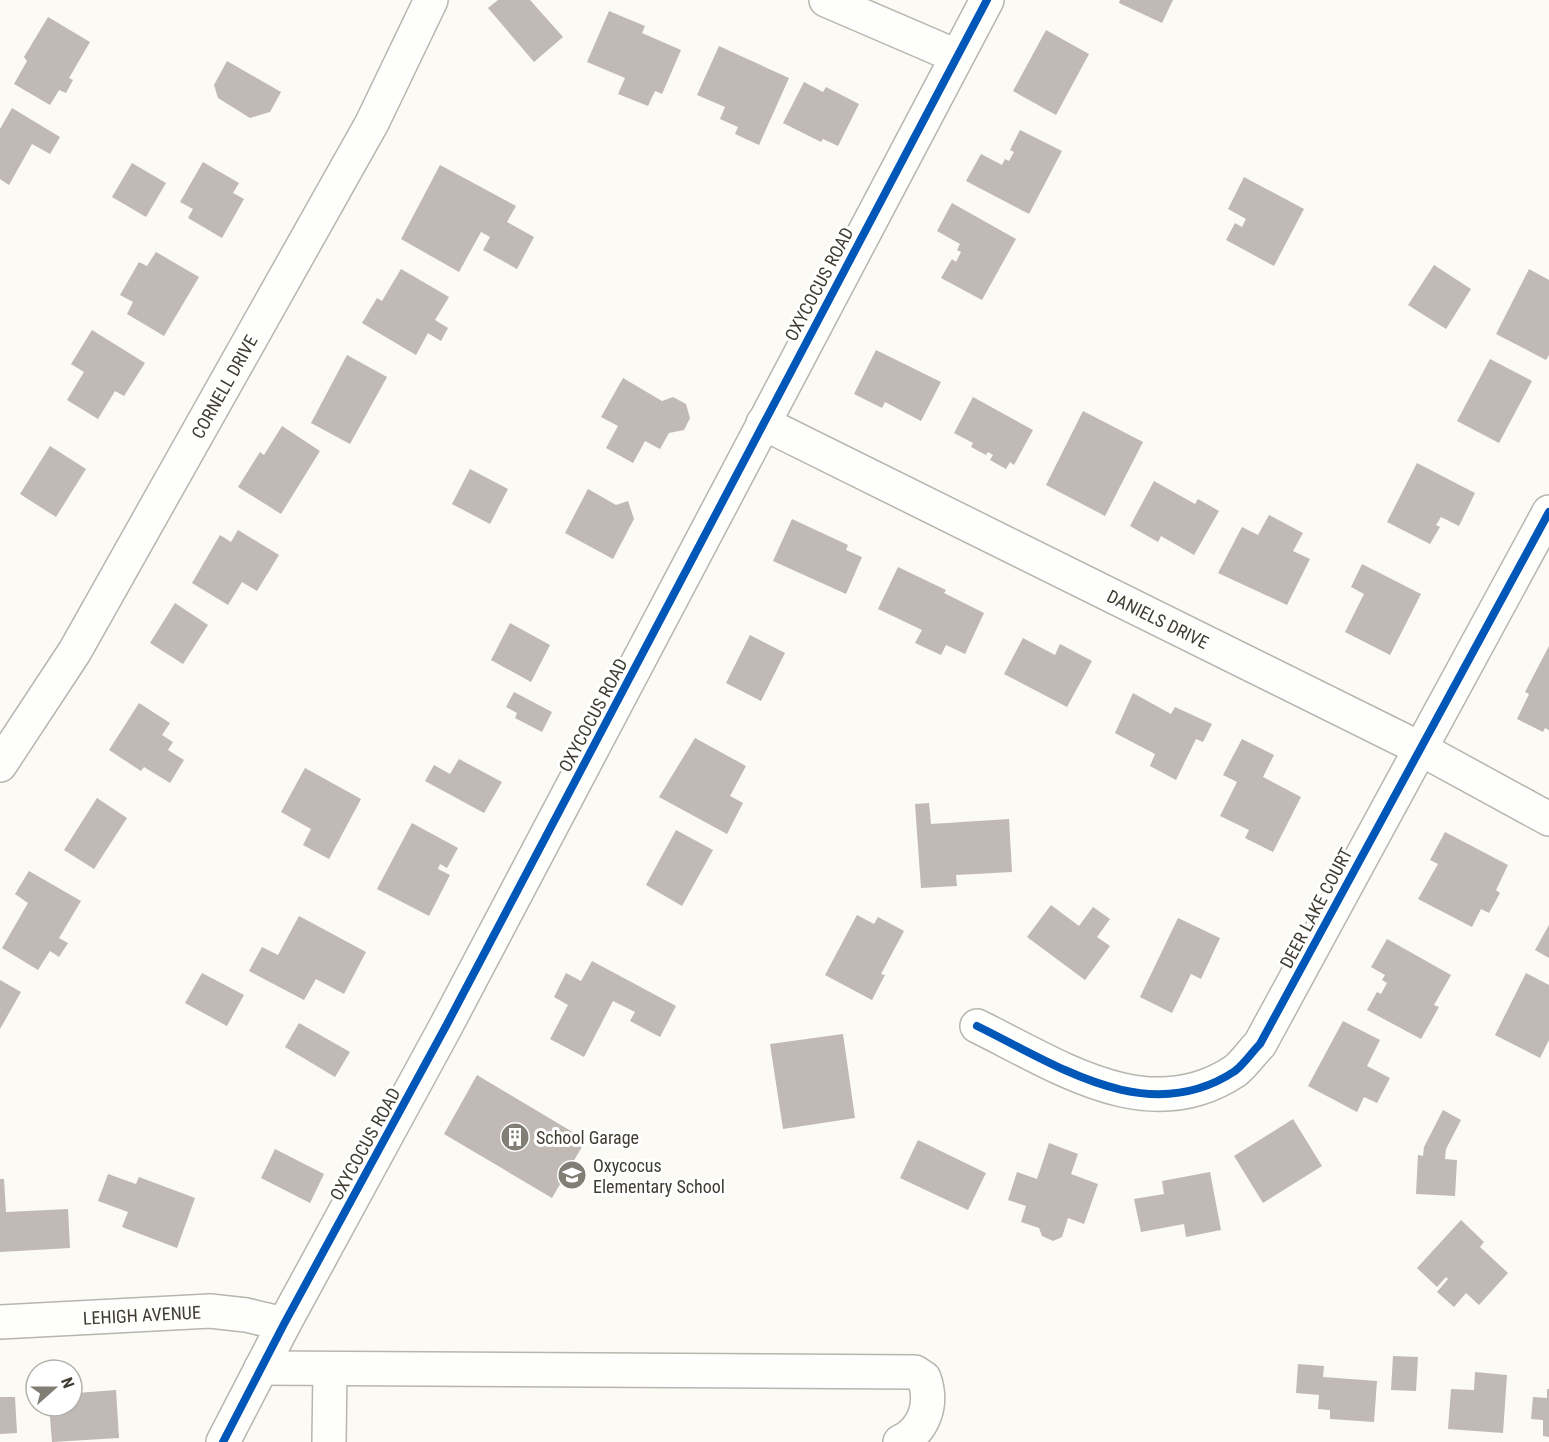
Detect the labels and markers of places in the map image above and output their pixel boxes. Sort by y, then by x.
building icon: School Garage [499,1121,531,1153]
place label: School Garage [536,1127,639,1148]
place label: Oxycocus Elementary School [593,1155,725,1197]
school or university icon: Oxycocus Elementary School [556,1159,588,1191]

